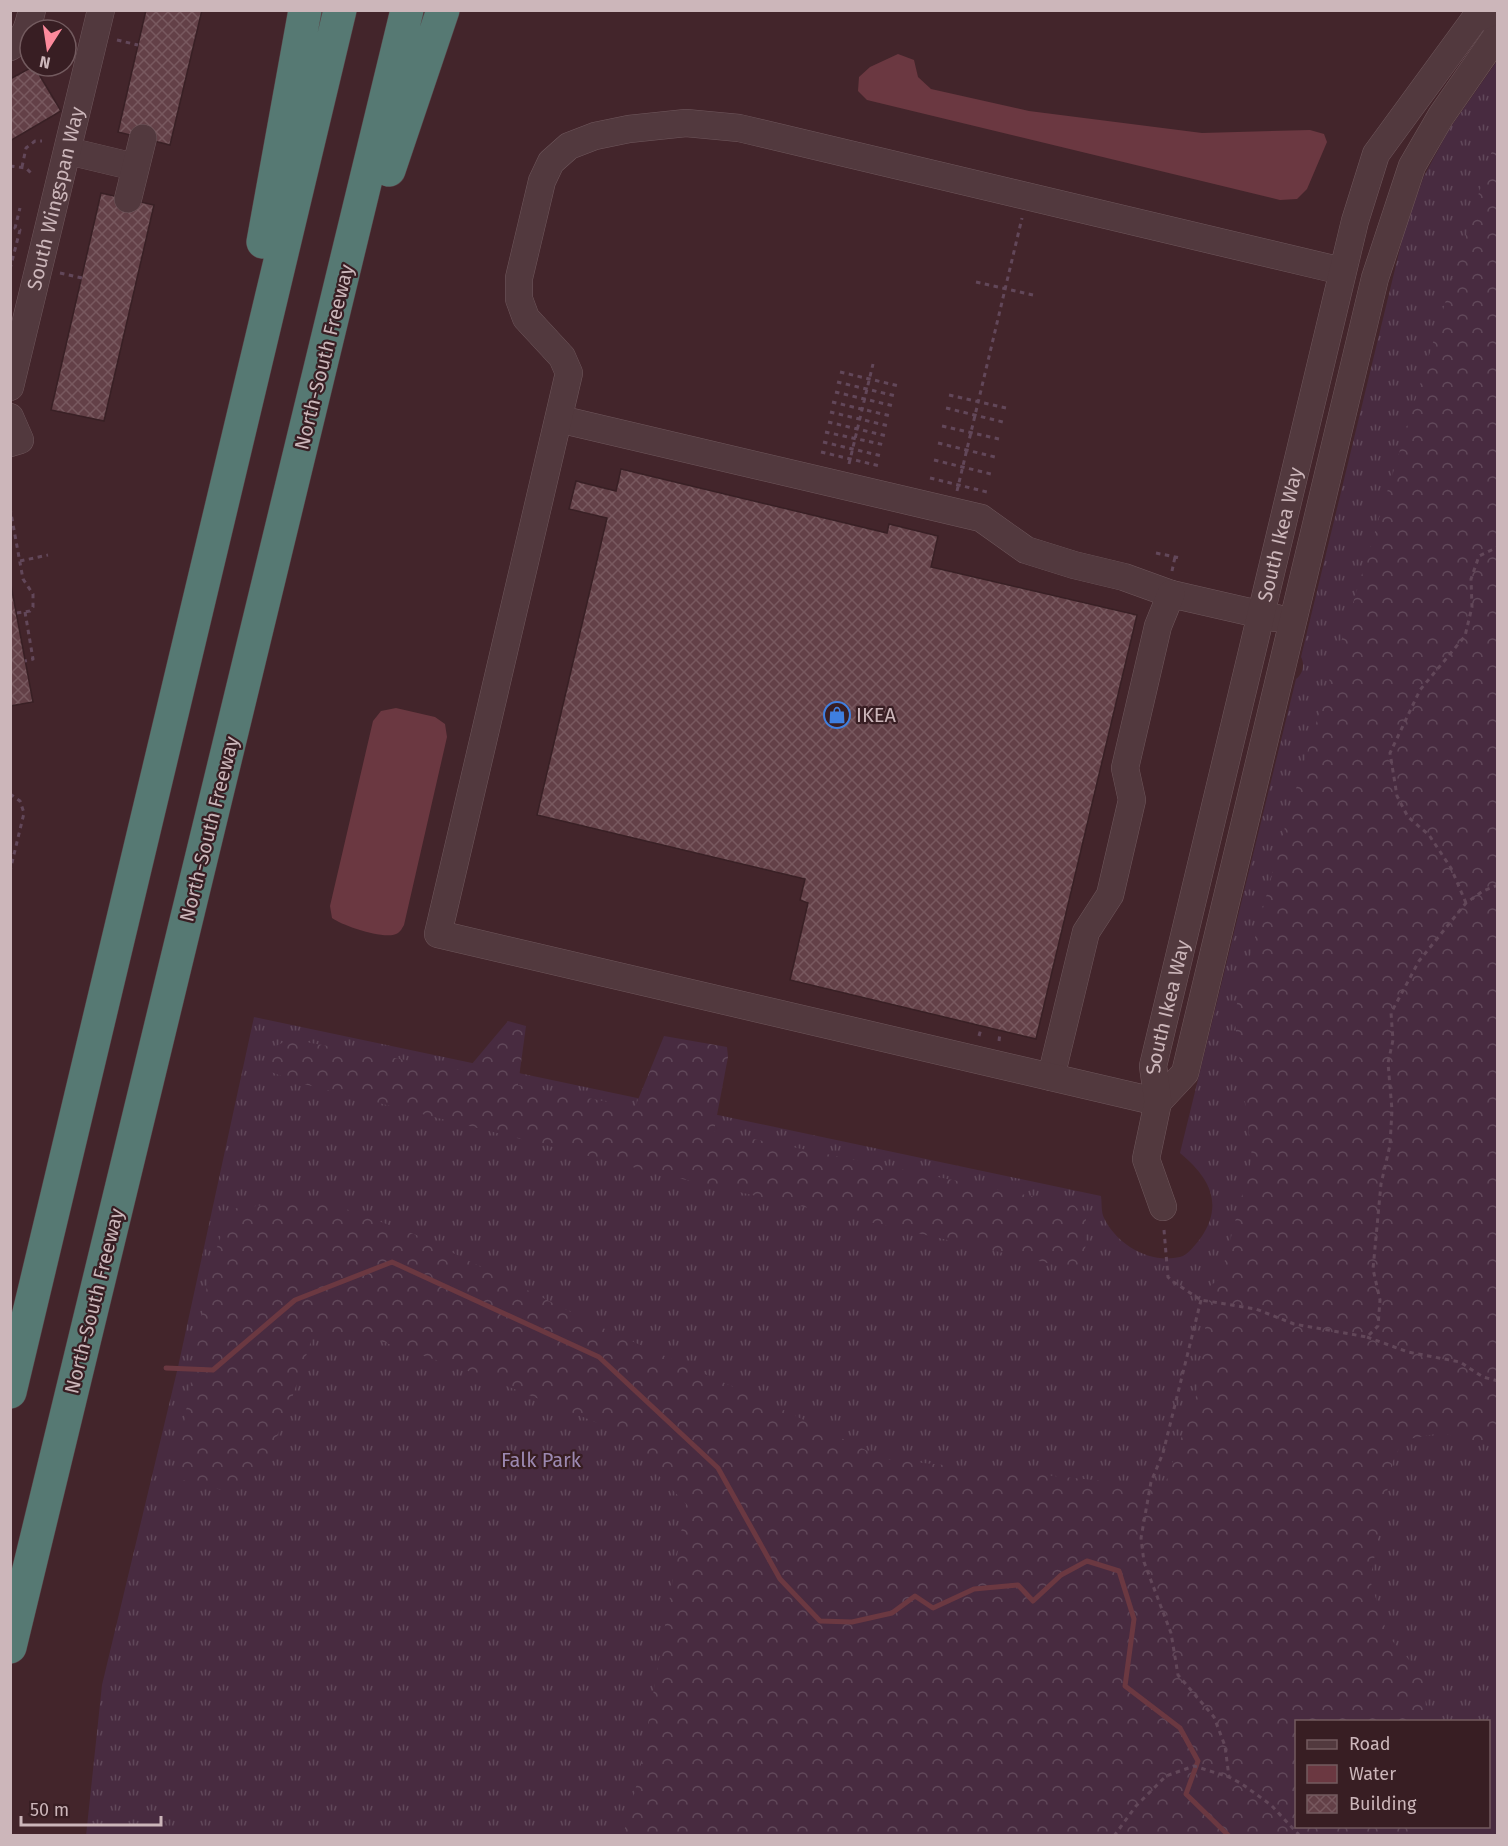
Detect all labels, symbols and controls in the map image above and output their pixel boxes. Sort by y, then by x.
north arrow [18,18,78,78]
text: N [38,52,52,73]
street label: South Wingspan Way [22,104,89,293]
street label: North-South Freeway [289,262,359,452]
street label: South Ikea Way [1252,465,1308,604]
shop icon: IKEA [822,700,852,730]
place label: IKEA [856,703,896,727]
street label: North-South Freeway [174,734,244,924]
street label: South Ikea Way [1141,937,1195,1076]
street label: North-South Freeway [59,1206,129,1396]
park label: Falk Park [501,1448,582,1472]
legend [1295,1720,1490,1828]
text: Road [1349,1733,1391,1755]
text: Water [1349,1763,1396,1785]
scale bar [21,1789,160,1827]
text: Building [1349,1793,1417,1815]
text: 50 m [30,1799,69,1821]

